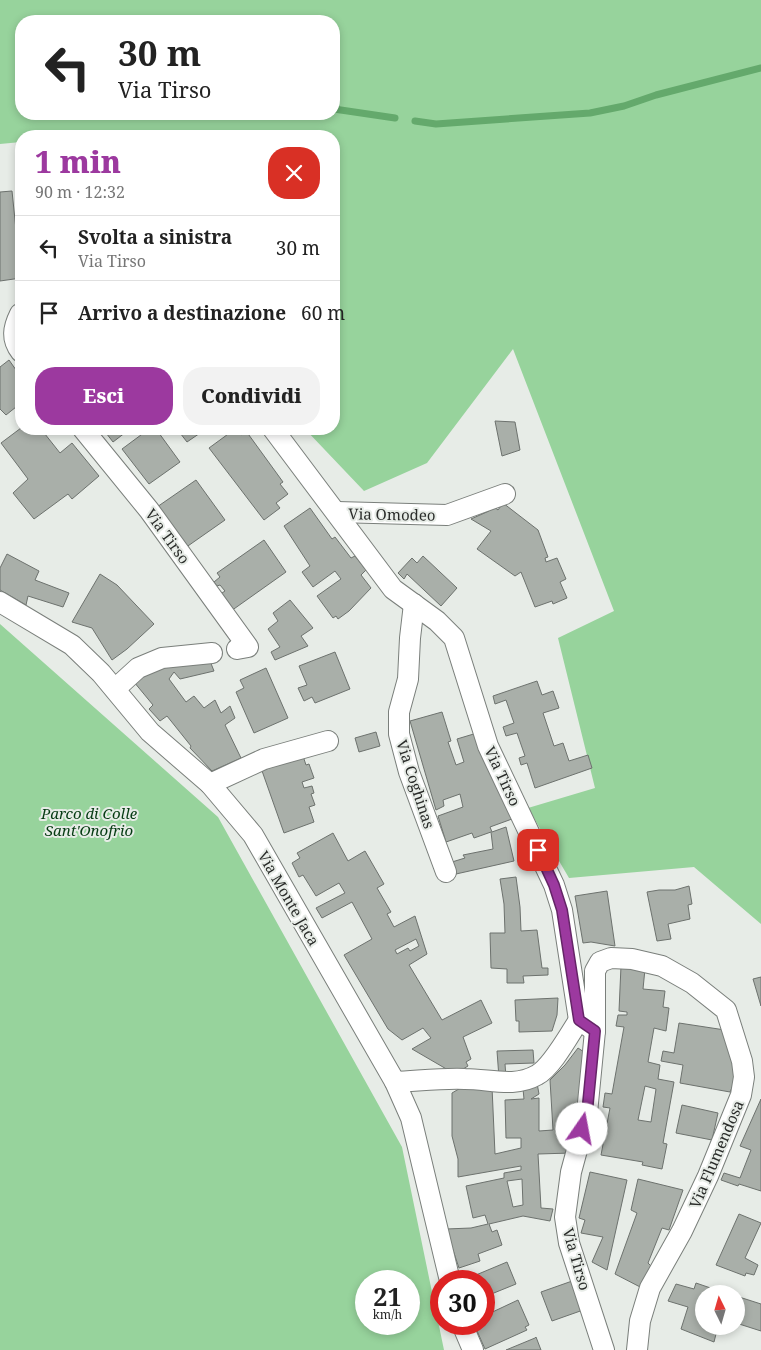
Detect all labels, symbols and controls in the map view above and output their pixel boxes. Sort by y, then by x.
text: 30 m [118,29,201,76]
icon: left [35,35,100,100]
text: Via Tirso [118,74,212,104]
text: 1 min [35,141,121,182]
button: close [268,147,320,199]
text: 90 m · 12:32 [35,181,125,203]
text: Svolta a sinistra [78,224,232,250]
icon: left [35,234,63,262]
text: 30 m [276,235,320,261]
text: Via Tirso [78,250,146,272]
icon: arrive [35,299,63,327]
text: Arrivo a destinazione [78,300,286,326]
text: 60 m [301,300,345,326]
button: Esci [35,367,173,425]
button: Condividi [183,367,320,425]
street label: Via Omodeo [348,503,436,525]
street label: Via Tirso [141,504,195,568]
street label: Via Coghinas [392,737,440,831]
street label: Via Tirso [480,743,526,809]
park label: Parco di Colle Sant'Onofrio [40,803,138,840]
pin [517,829,559,871]
icon: arrive [524,836,552,864]
street label: Via Monte Jaca [254,847,324,949]
street label: Via Flumendosa [684,1097,748,1211]
position arrow [555,1102,607,1154]
street label: Via Tirso [559,1226,595,1292]
speed limit sign: 30 [430,1270,495,1335]
text: 21 [373,1279,402,1313]
north arrow [695,1285,745,1335]
map controls [695,1285,745,1335]
text: km/h [373,1306,402,1323]

